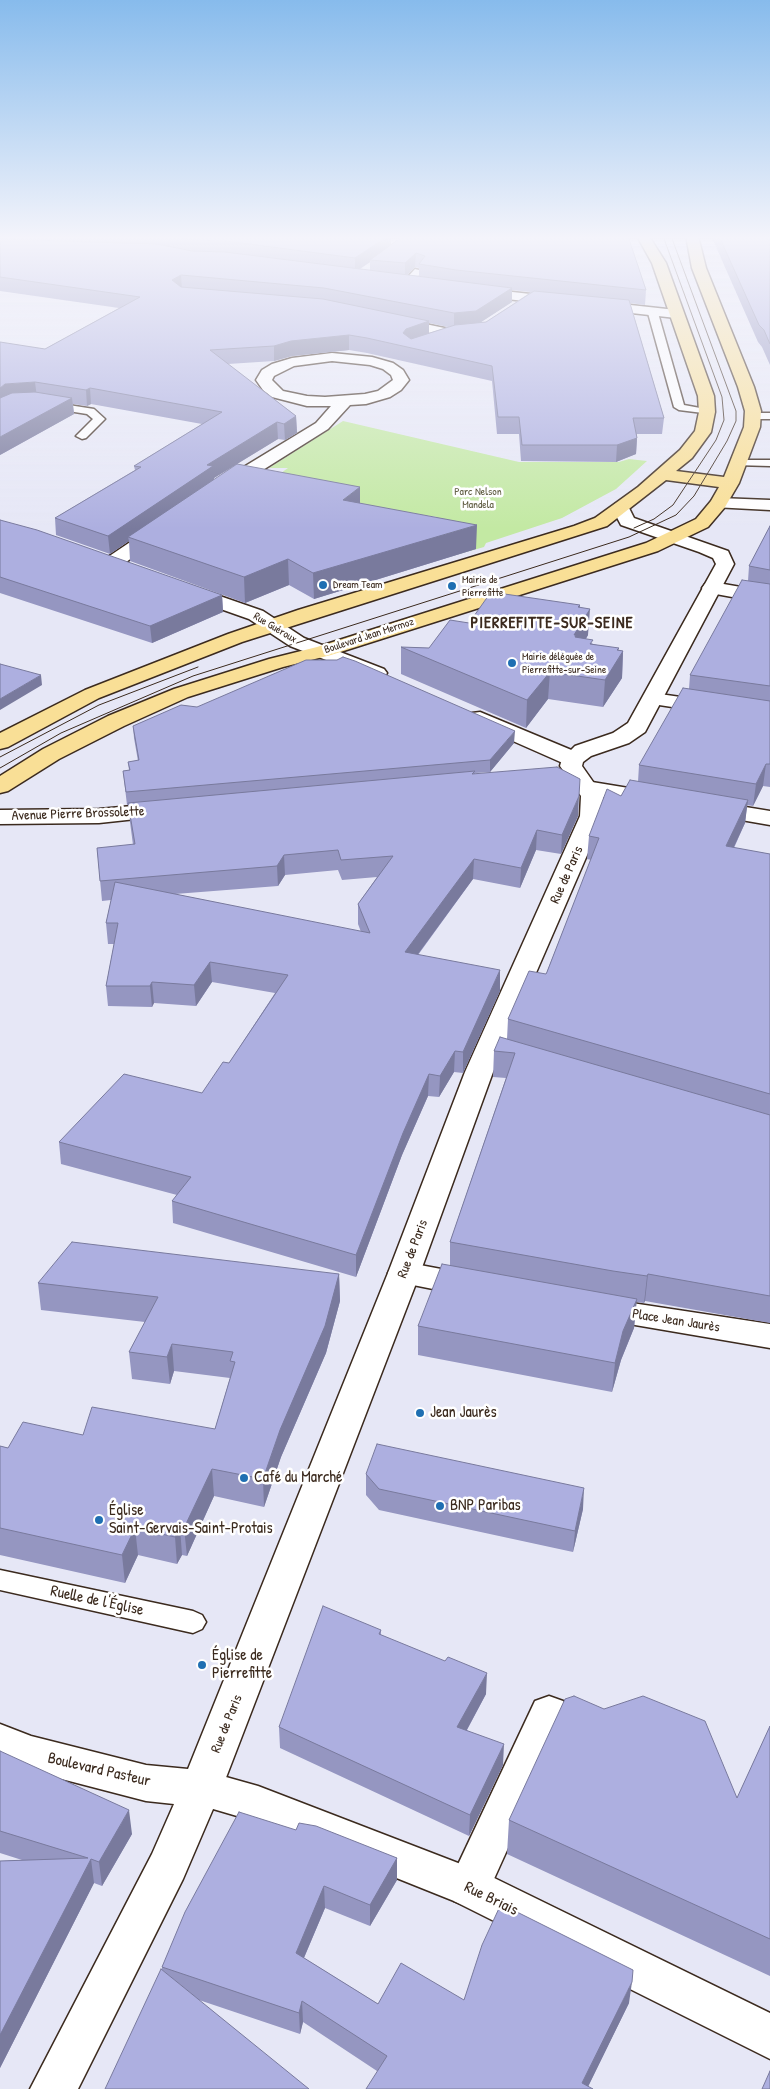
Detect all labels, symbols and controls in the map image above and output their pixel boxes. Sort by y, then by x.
park label: Parc Nelson Mandela [454,485,502,511]
place label: Mairie de Pierrefitte [462,573,503,599]
place label: Dream Team [333,578,382,592]
marker: Dream Team [317,579,329,591]
marker: Mairie de Pierrefitte [446,580,458,592]
street label: Rue Guéroux [251,610,299,646]
district label: PIERREFITTE-SUR-SEINE [468,614,636,634]
street label: Boulevard Jean Mermoz [322,615,416,657]
place label: Mairie déléguée de Pierrefitte-sur-Seine [522,650,606,676]
marker: Mairie déléguée de Pierrefitte-sur-Seine [506,657,518,669]
street label: Avenue Pierre Brossolette [11,803,145,825]
street label: Rue de Paris [547,844,587,906]
street label: Rue de Paris [394,1217,432,1281]
street label: Place Jean Jaurès [631,1306,721,1336]
place label: Jean Jaurès [430,1403,497,1423]
marker: Jean Jaurès [414,1407,426,1419]
place label: Café du Marché [254,1468,342,1488]
marker: Café du Marché [238,1472,250,1484]
place label: BNP Paribas [450,1496,521,1516]
marker: BNP Paribas [434,1500,446,1512]
place label: Église Saint-Gervais-Saint-Protais [109,1501,273,1539]
marker: Église Saint-Gervais-Saint-Protais [93,1514,105,1526]
street label: Ruelle de l'Église [49,1582,145,1620]
place label: Église de Pierrefitte [212,1646,272,1684]
marker: Église de Pierrefitte [196,1659,208,1671]
street label: Rue de Paris [208,1693,246,1755]
street label: Boulevard Pasteur [46,1749,152,1791]
street label: Rue Briais [461,1878,521,1920]

